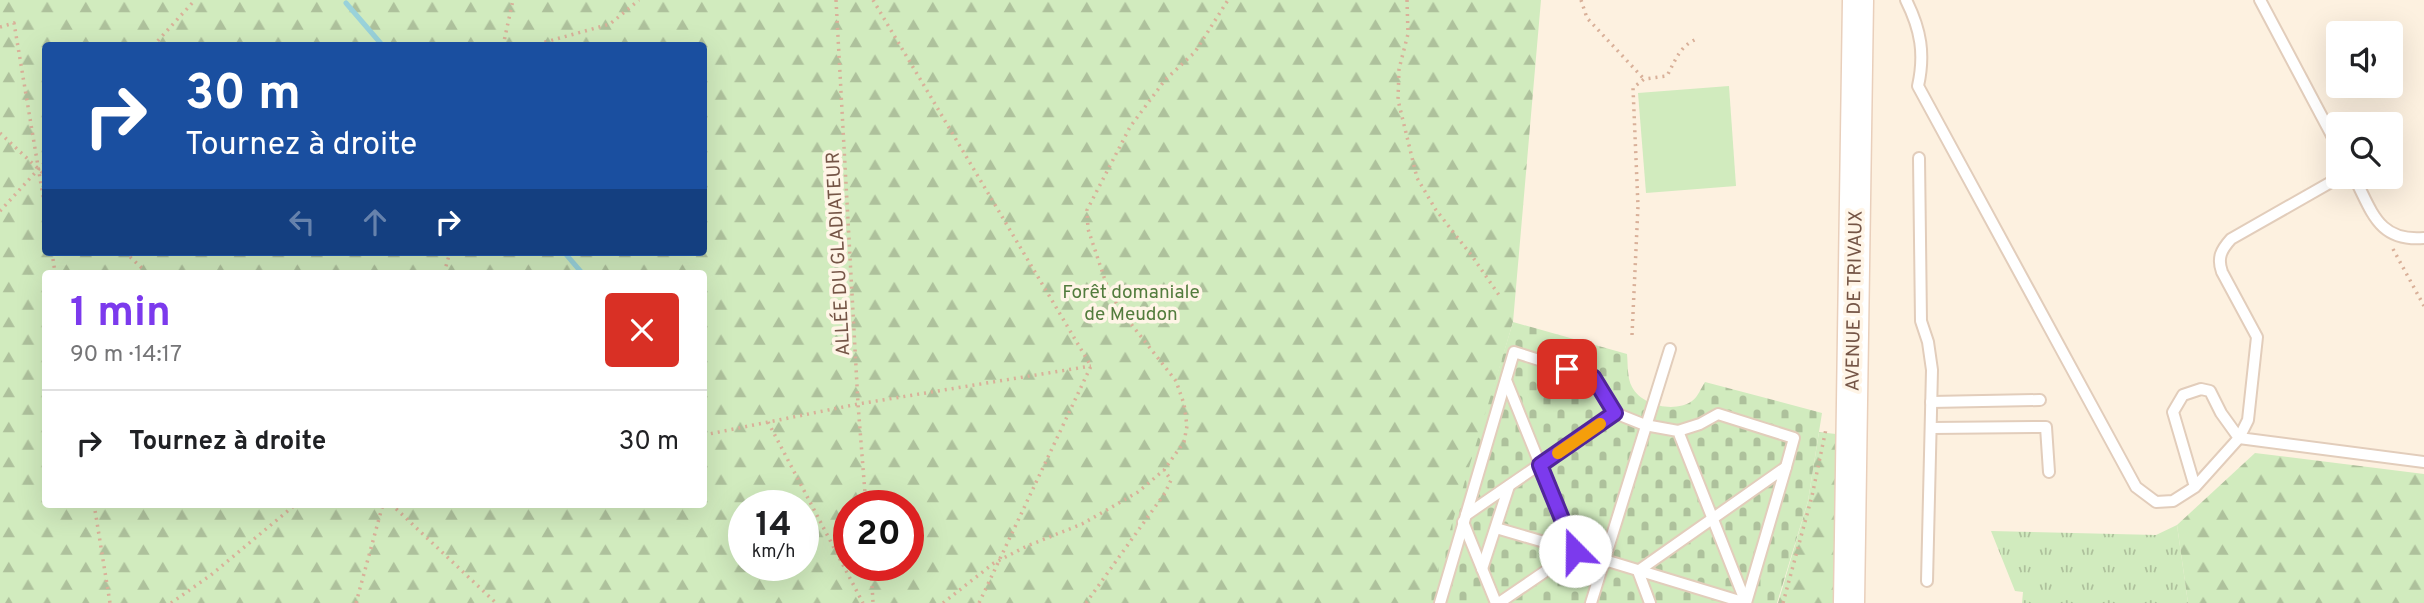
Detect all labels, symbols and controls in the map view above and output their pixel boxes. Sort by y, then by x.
map controls [2326,21,2403,189]
button: sound [2326,21,2403,98]
text: 30 m [185,65,301,127]
icon: right [70,70,161,161]
button: search [2326,112,2403,189]
text: Tournez à droite [185,126,417,166]
street label: ALLÉE DU GLADIATEUR [821,151,856,357]
icon: left [283,203,321,241]
icon: ahead [356,203,394,241]
icon: right [429,203,467,241]
street label: AVENUE DE TRIVAUX [1841,210,1869,392]
park label: Forêt domaniale de Meudon [1062,281,1200,327]
text: 1 min [70,288,171,341]
button: close [605,293,679,367]
pin [1537,339,1597,399]
text: 90 m · 14:17 [70,341,182,370]
icon: arrive [1548,350,1586,388]
icon: right [70,424,108,462]
text: Tournez à droite [129,426,326,459]
text: 30 m [619,426,679,459]
speed limit sign: 20 [833,490,924,581]
text: 14 [755,504,792,548]
position arrow [1538,514,1612,588]
text: km/h [752,541,795,564]

